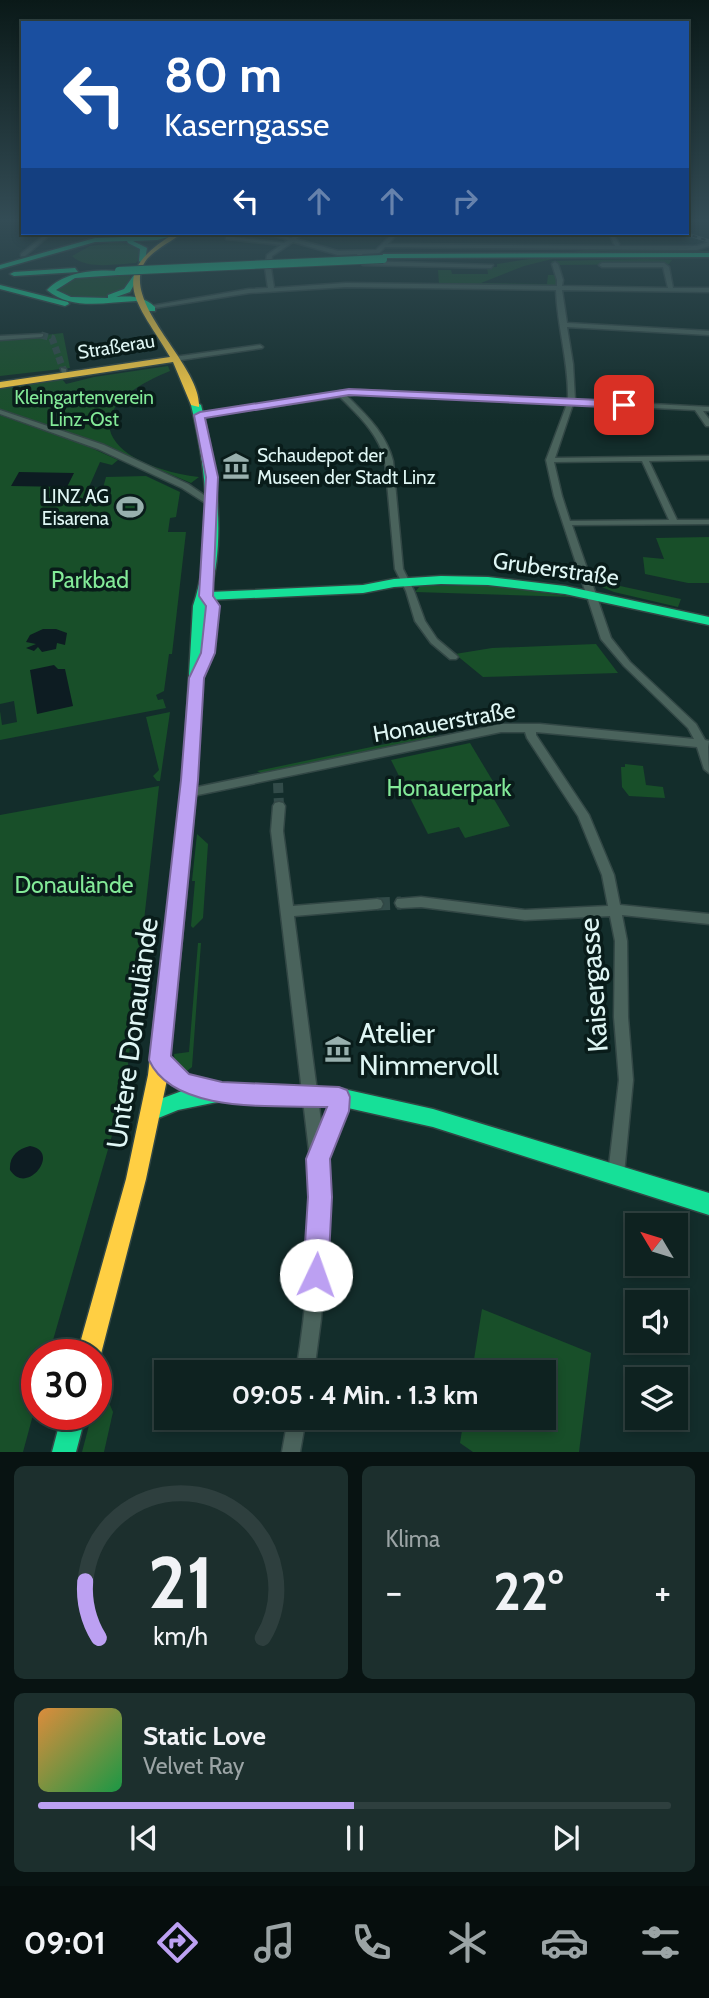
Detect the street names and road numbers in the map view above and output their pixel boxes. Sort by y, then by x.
street label: Straßerau [76,329,156,364]
street label: Gruberstraße [491,546,621,592]
street label: Honauerstraße [371,696,518,748]
street label: Untere Donaulände [99,915,165,1151]
street label: Kaisergasse [571,917,615,1053]

